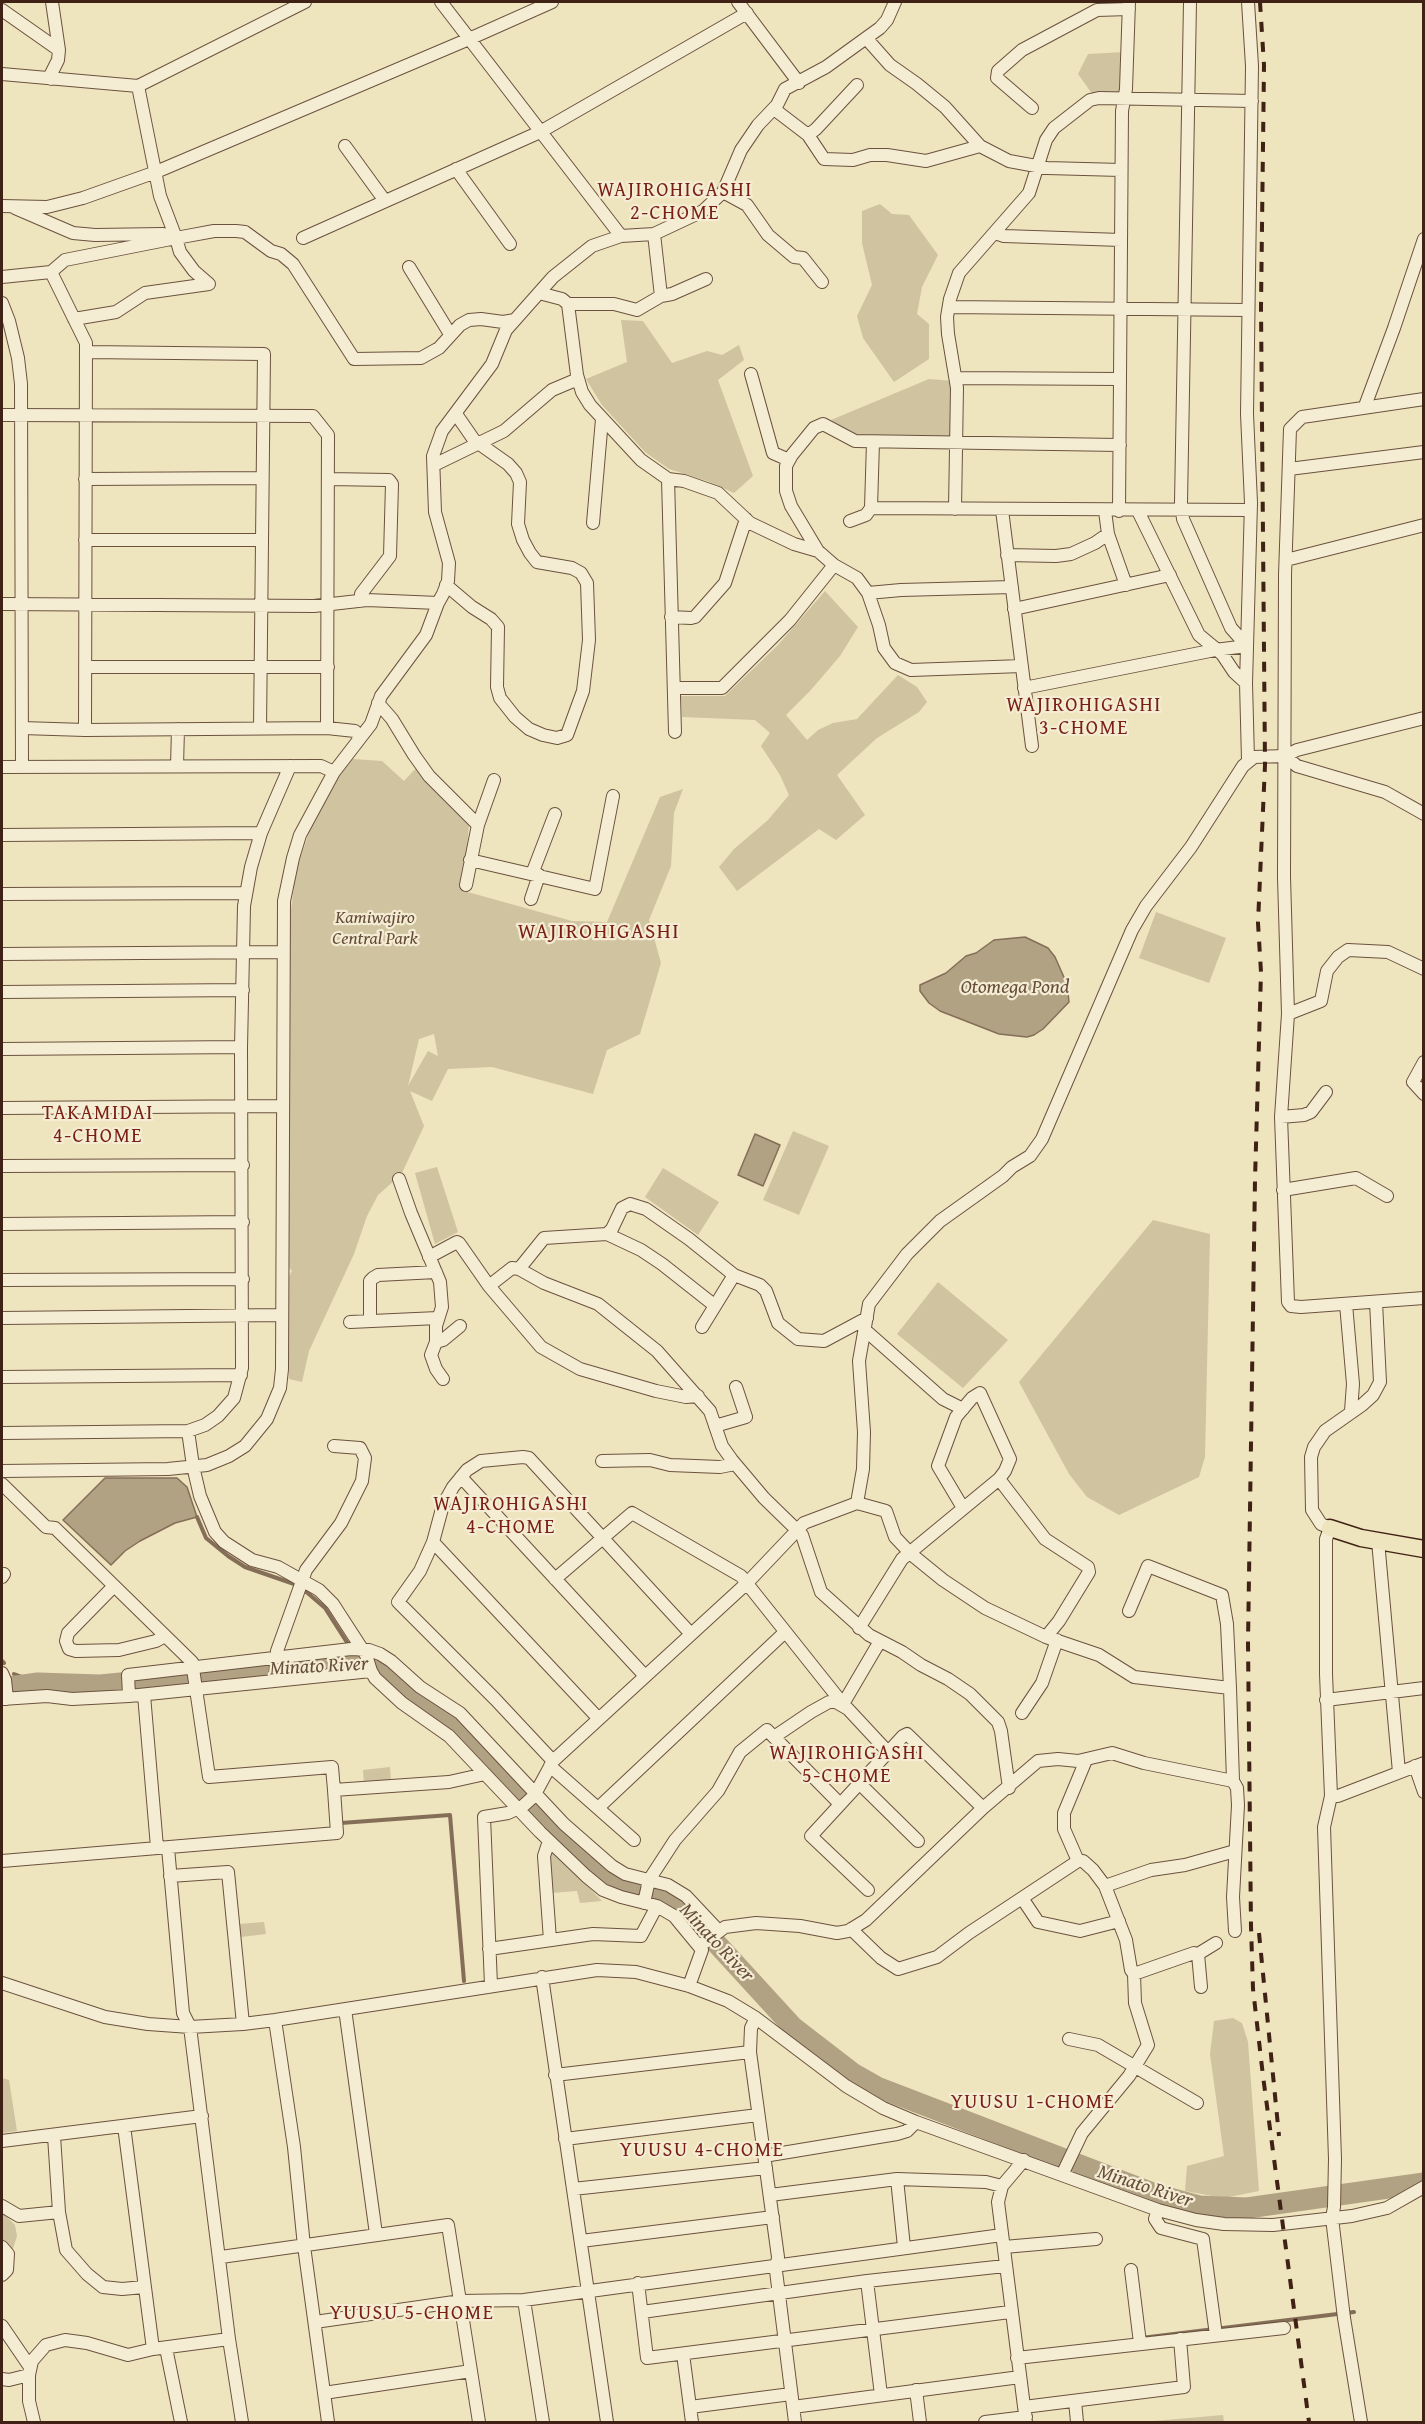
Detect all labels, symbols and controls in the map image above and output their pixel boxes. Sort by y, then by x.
district label: WAJIROHIGASHI 2-CHOME [597,179,753,226]
district label: WAJIROHIGASHI 3-CHOME [1006,694,1162,741]
park label: Kamiwajiro Central Park [332,907,418,950]
district label: WAJIROHIGASHI [518,920,680,946]
water label: Otomega Pond [960,976,1070,1000]
district label: TAKAMIDAI 4-CHOME [42,1102,154,1149]
district label: WAJIROHIGASHI 4-CHOME [433,1493,589,1540]
water label: Minato River [269,1652,369,1682]
district label: WAJIROHIGASHI 5-CHOME [769,1742,925,1789]
water label: Minato River [674,1899,758,1987]
district label: YUUSU 1-CHOME [951,2091,1115,2115]
district label: YUUSU 4-CHOME [620,2139,784,2163]
water label: Minato River [1094,2160,1196,2214]
district label: YUUSU 5-CHOME [330,2302,494,2326]

